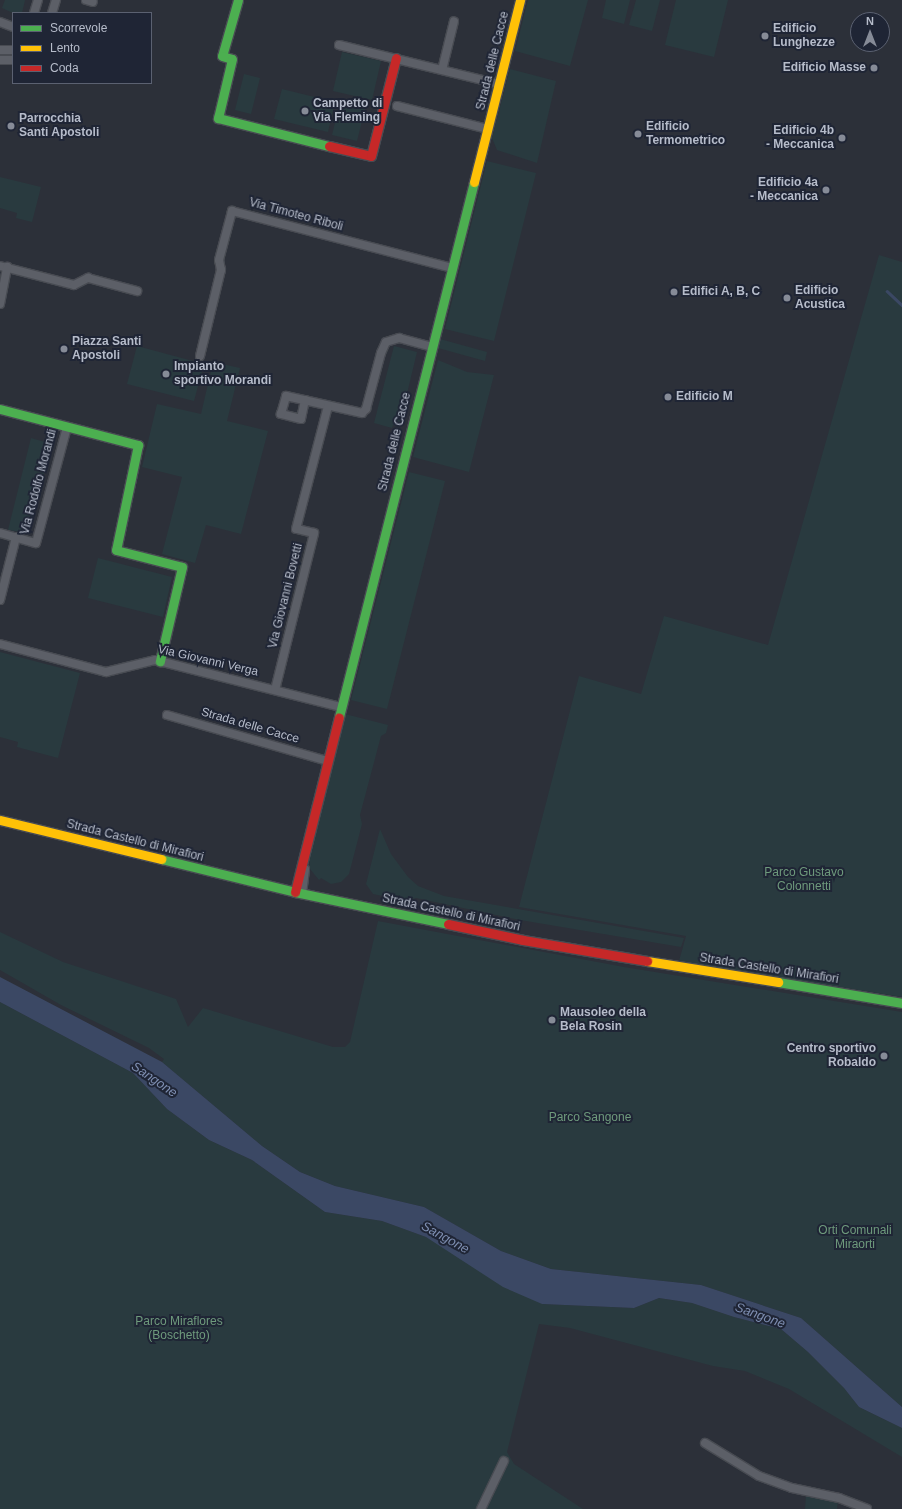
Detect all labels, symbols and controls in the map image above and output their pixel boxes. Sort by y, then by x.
street label: Strada delle Cacce [474,10,512,112]
legend [12,12,152,84]
north arrow [850,12,890,52]
text: N [866,15,874,27]
text: Scorrevole [50,21,107,35]
place label: Edificio Lunghezze [773,22,835,50]
marker: Edificio Lunghezze [760,31,770,41]
text: Lento [50,41,80,55]
text: Coda [50,61,79,75]
place label: Edificio Masse [783,61,866,75]
marker: Edificio Masse [869,63,879,73]
place label: Campetto di Via Fleming [313,97,382,125]
marker: Campetto di Via Fleming [300,106,310,116]
place label: Parrocchia Santi Apostoli [19,112,100,140]
place label: Edificio Termometrico [646,120,725,148]
marker: Parrocchia Santi Apostoli [6,121,16,131]
place label: Edificio 4b - Meccanica [766,124,834,152]
marker: Edificio Termometrico [633,129,643,139]
marker: Edificio 4b - Meccanica [837,133,847,143]
place label: Edificio 4a - Meccanica [750,176,818,204]
marker: Edificio 4a - Meccanica [821,185,831,195]
street label: Via Timoteo Riboli [247,196,345,234]
place label: Edificio Acustica [795,284,845,312]
place label: Edifici A, B, C [682,285,761,299]
marker: Edifici A, B, C [669,287,679,297]
marker: Edificio Acustica [782,293,792,303]
place label: Piazza Santi Apostoli [72,335,141,363]
marker: Piazza Santi Apostoli [59,344,69,354]
place label: Impianto sportivo Morandi [174,360,271,388]
marker: Impianto sportivo Morandi [161,369,171,379]
place label: Edificio M [676,390,733,404]
street label: Strada delle Cacce [376,391,414,493]
marker: Edificio M [663,392,673,402]
street label: Via Rodolfo Morandi [18,428,60,536]
street label: Via Giovanni Bovetti [266,542,306,650]
street label: Via Giovanni Verga [156,642,260,680]
street label: Strada delle Cacce [199,705,301,747]
street label: Strada Castello di Mirafiori [65,817,205,865]
park label: Parco Gustavo Colonnetti [764,866,844,894]
street label: Strada Castello di Mirafiori [381,891,521,935]
street label: Strada Castello di Mirafiori [698,951,840,987]
place label: Mausoleo della Bela Rosin [560,1006,646,1034]
marker: Mausoleo della Bela Rosin [547,1015,557,1025]
place label: Centro sportivo Robaldo [787,1042,876,1070]
marker: Centro sportivo Robaldo [879,1051,889,1061]
water label: Sangone [128,1059,180,1101]
park label: Parco Sangone [549,1111,631,1125]
water label: Sangone [418,1219,472,1257]
park label: Orti Comunali Miraorti [818,1224,892,1252]
water label: Sangone [733,1300,787,1332]
park label: Parco Miraflores (Boschetto) [135,1315,223,1343]

